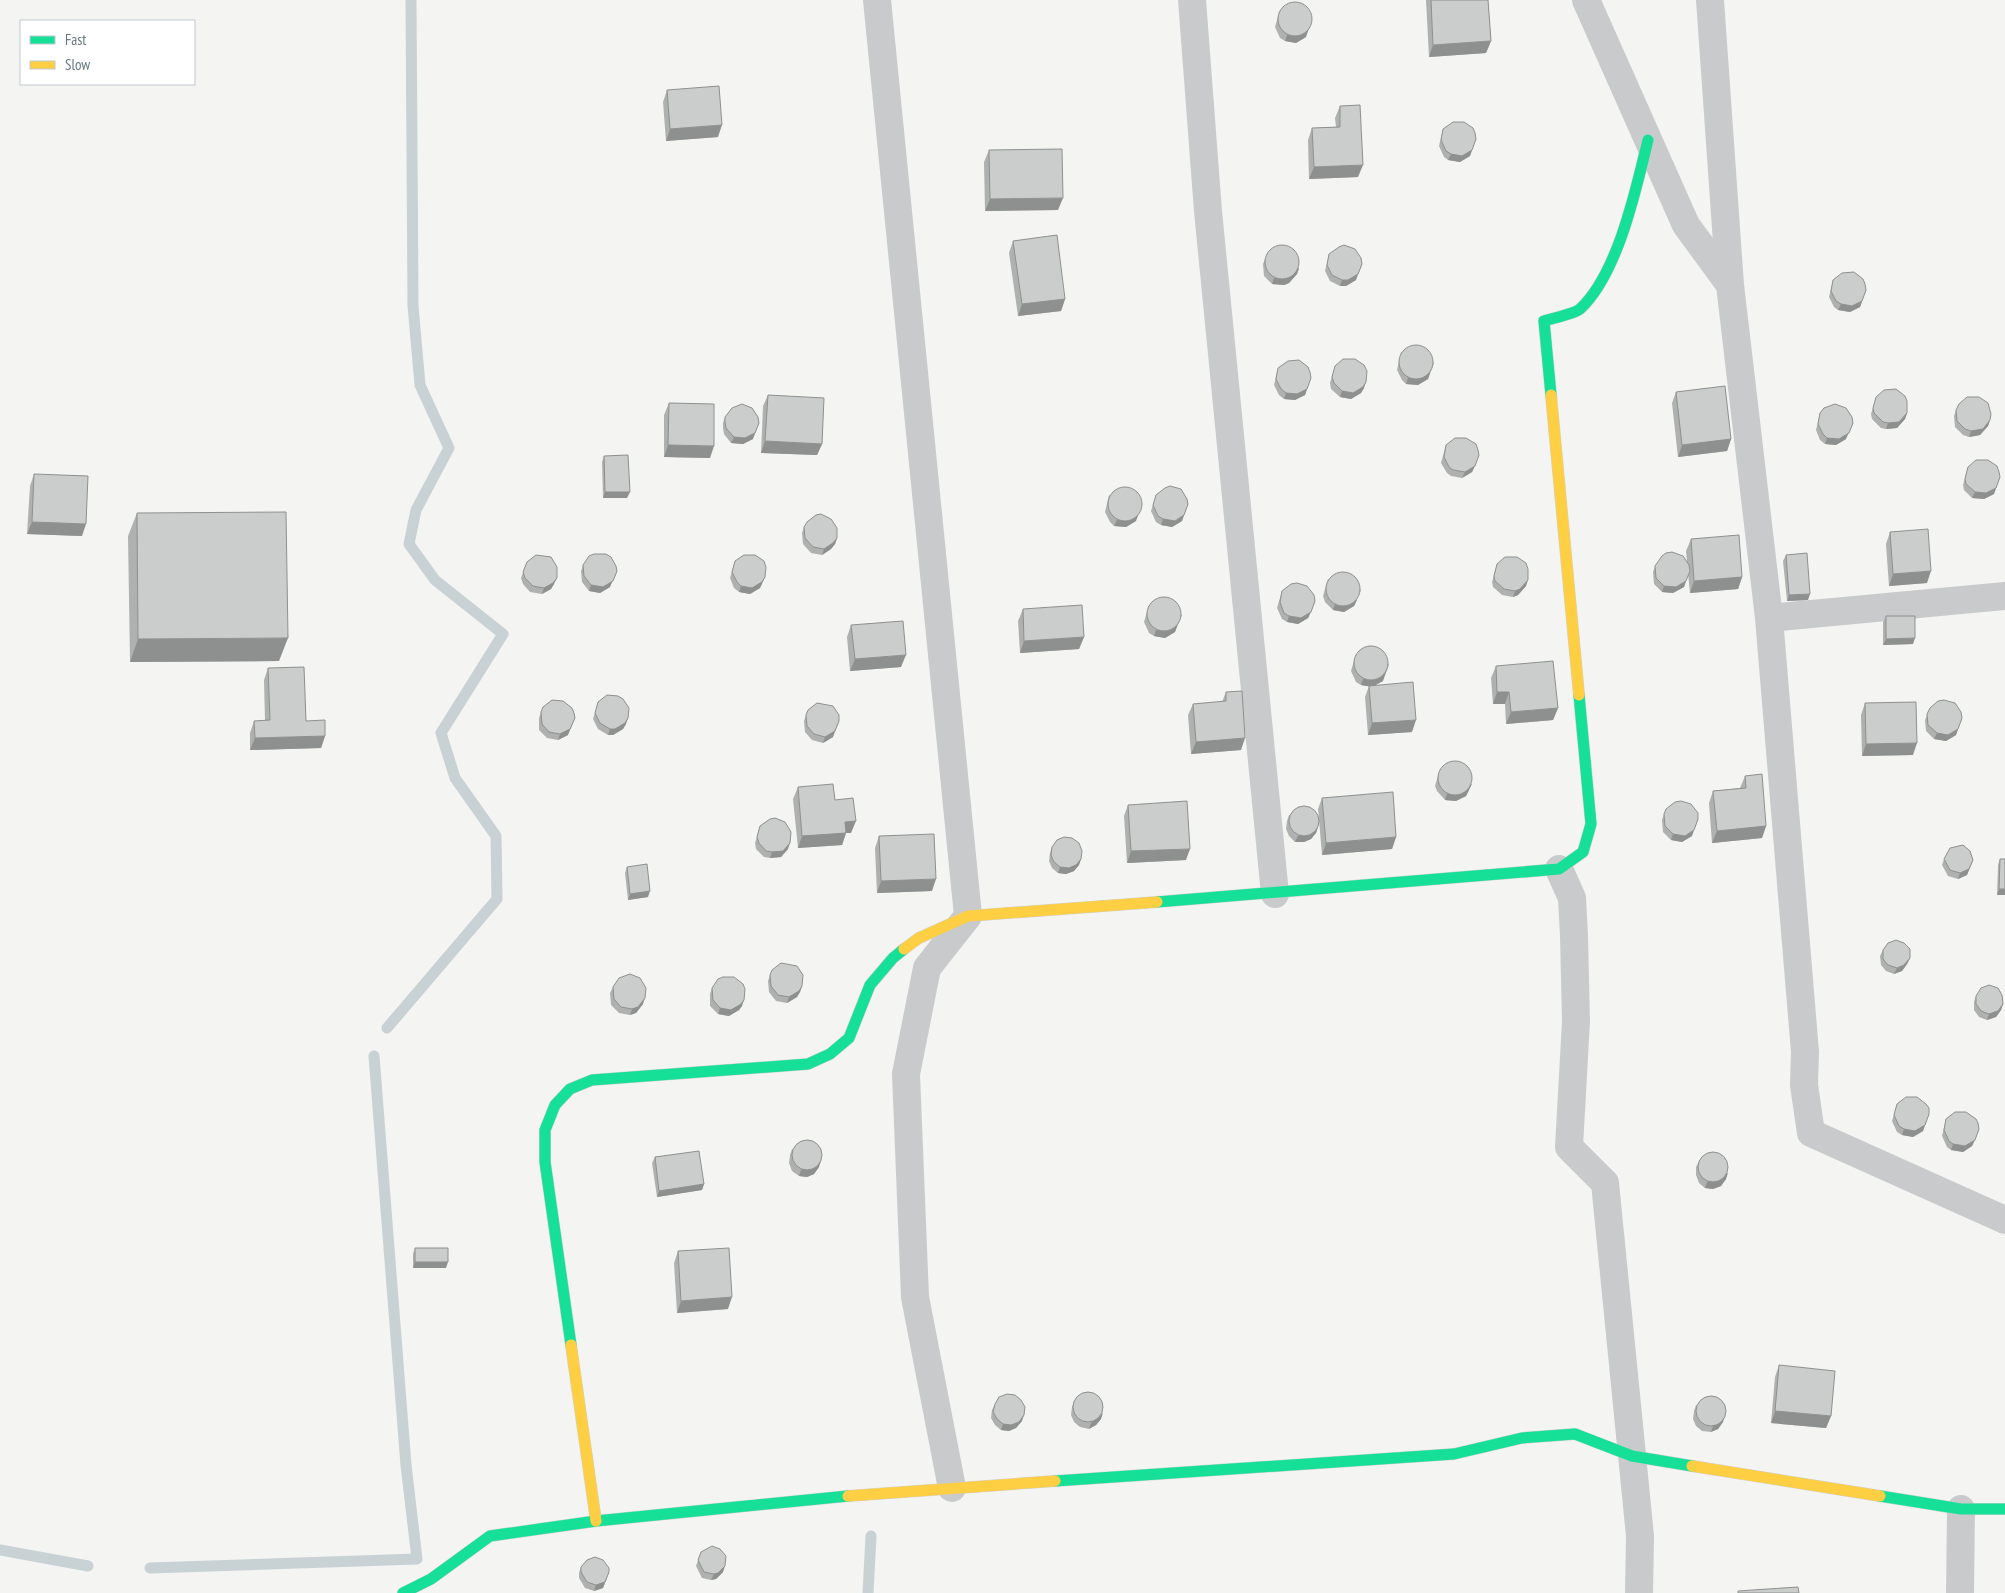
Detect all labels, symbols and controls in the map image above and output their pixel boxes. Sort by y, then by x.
legend [20,20,195,85]
text: Fast [65,30,86,49]
text: Slow [65,55,90,74]

